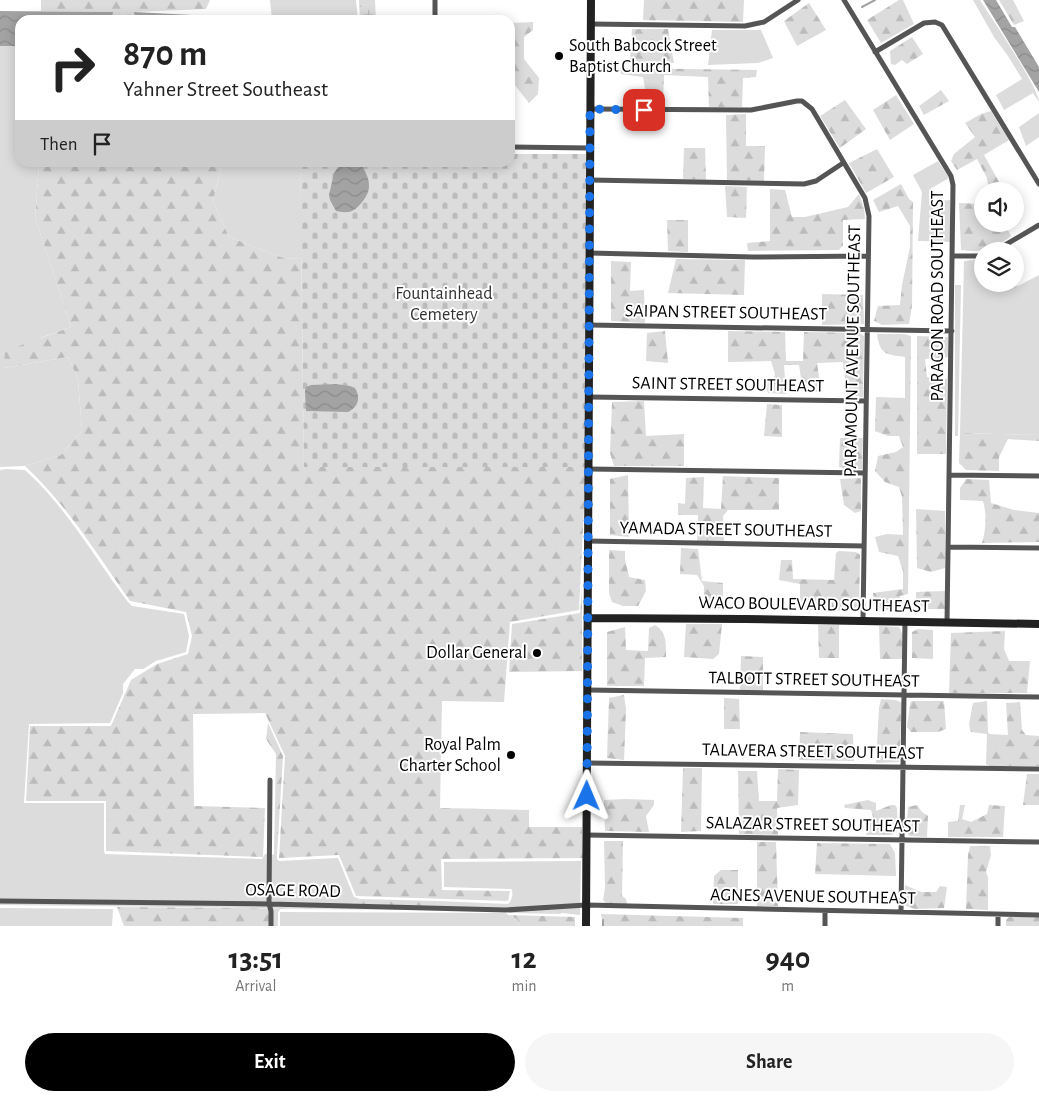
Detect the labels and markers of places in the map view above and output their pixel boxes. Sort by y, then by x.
place label: South Babcock Street Baptist Church [569,37,717,76]
marker: South Babcock Street Baptist Church [553,50,565,62]
pin [623,89,665,131]
place label: Dollar General [426,644,527,662]
marker: Dollar General [531,647,543,659]
place label: Royal Palm Charter School [399,736,501,775]
marker: Royal Palm Charter School [505,749,517,761]

